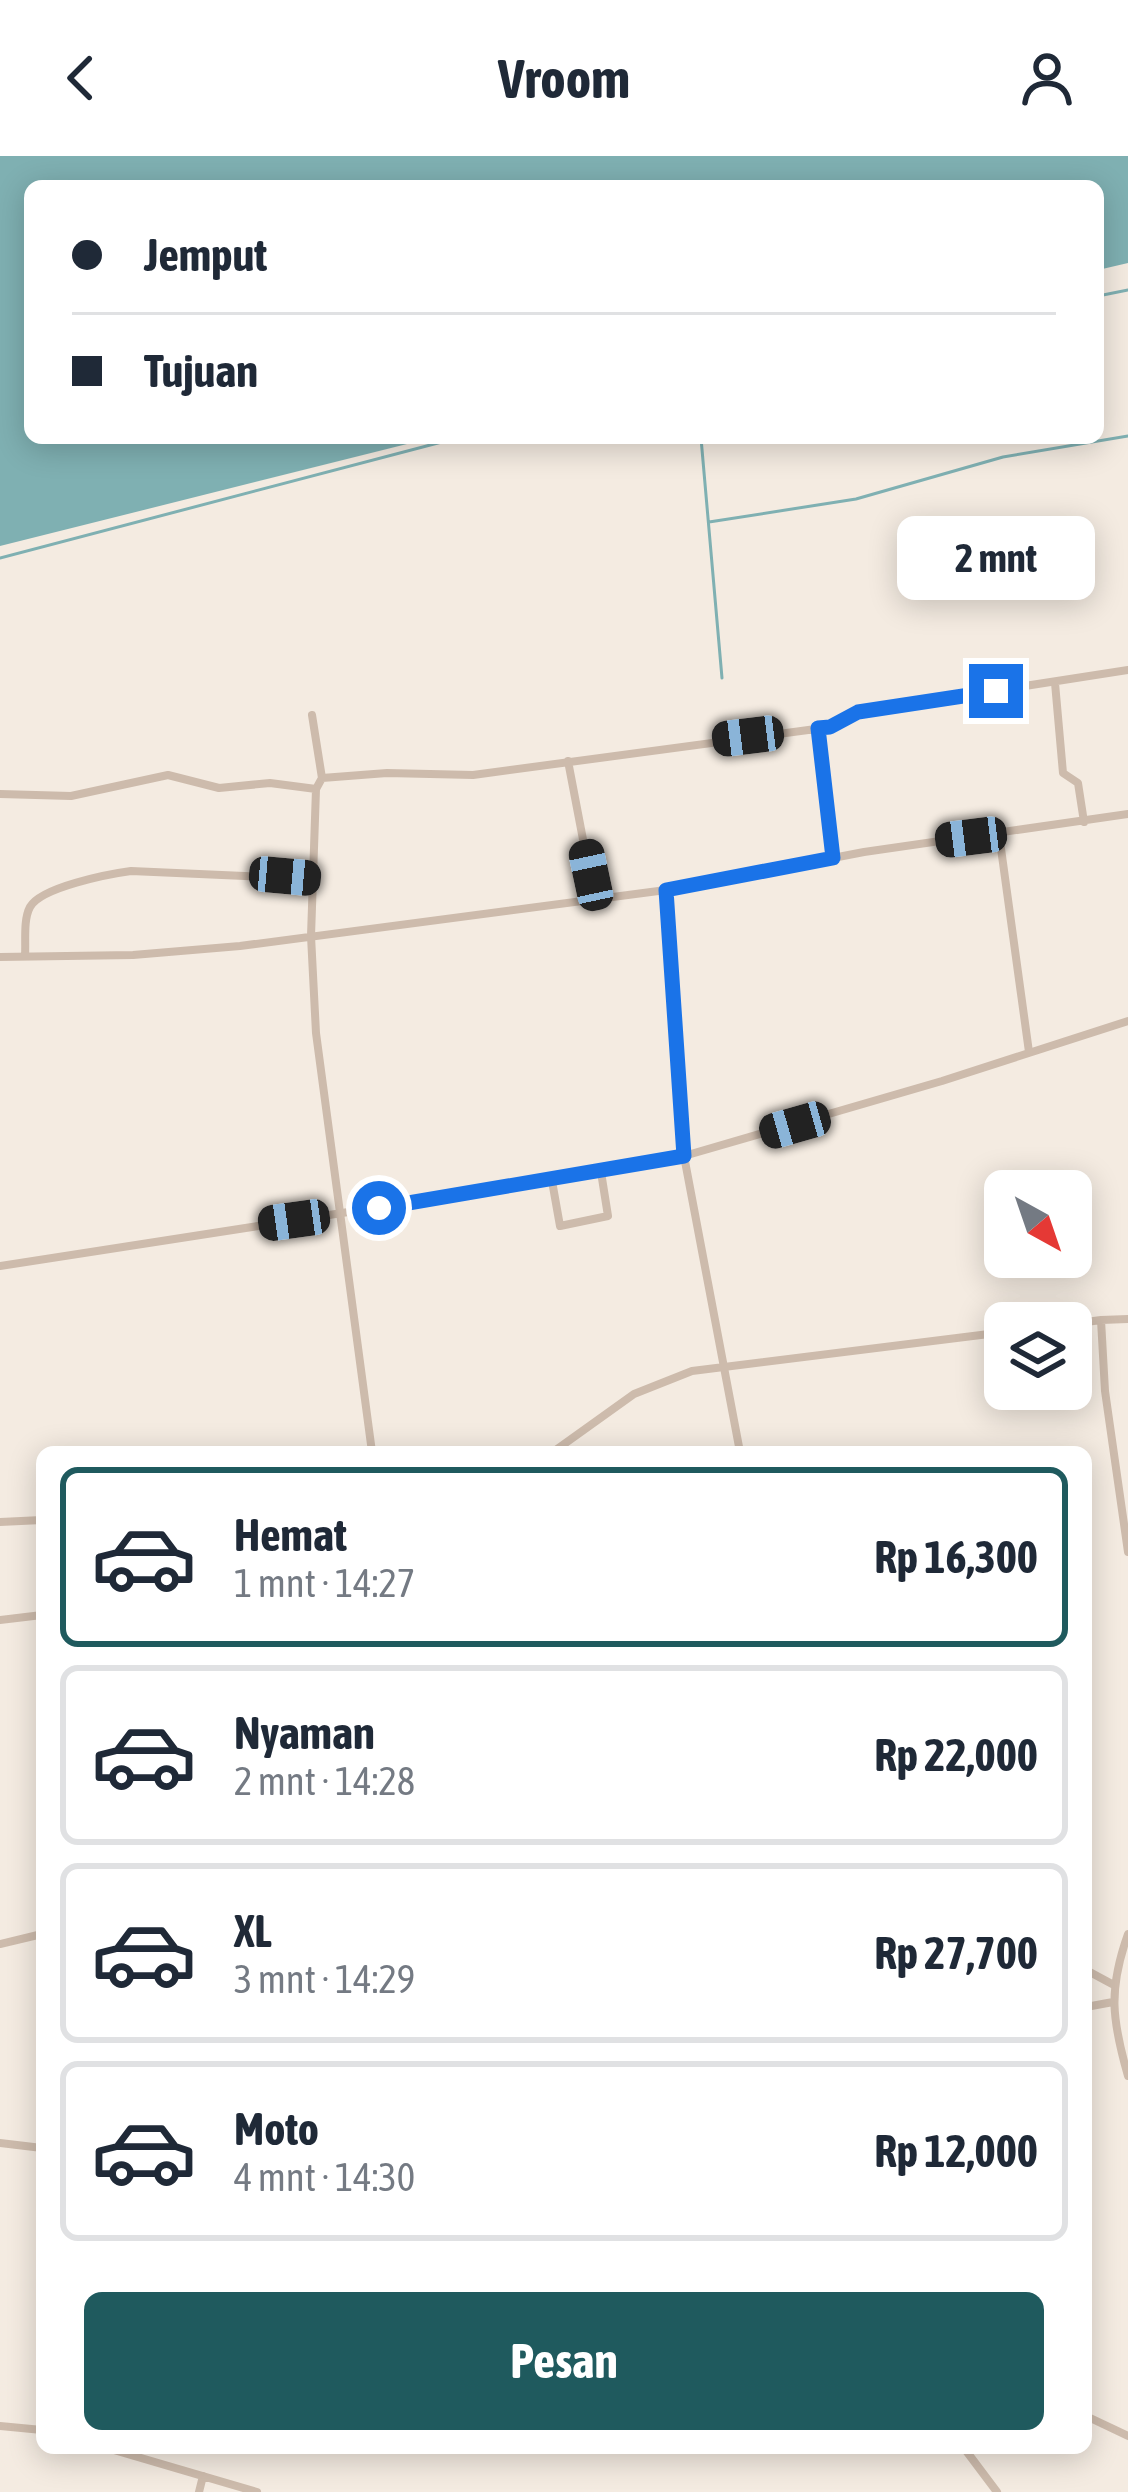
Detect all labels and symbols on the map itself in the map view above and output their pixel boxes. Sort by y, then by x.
callout: 2 mnt [897,517,1095,601]
route end [969,664,1023,718]
car [710,714,786,758]
car [933,815,1009,859]
car [566,836,616,914]
car [248,855,322,897]
car [755,1098,835,1152]
north arrow [984,1170,1092,1278]
route start [352,1181,406,1235]
car [256,1197,332,1243]

